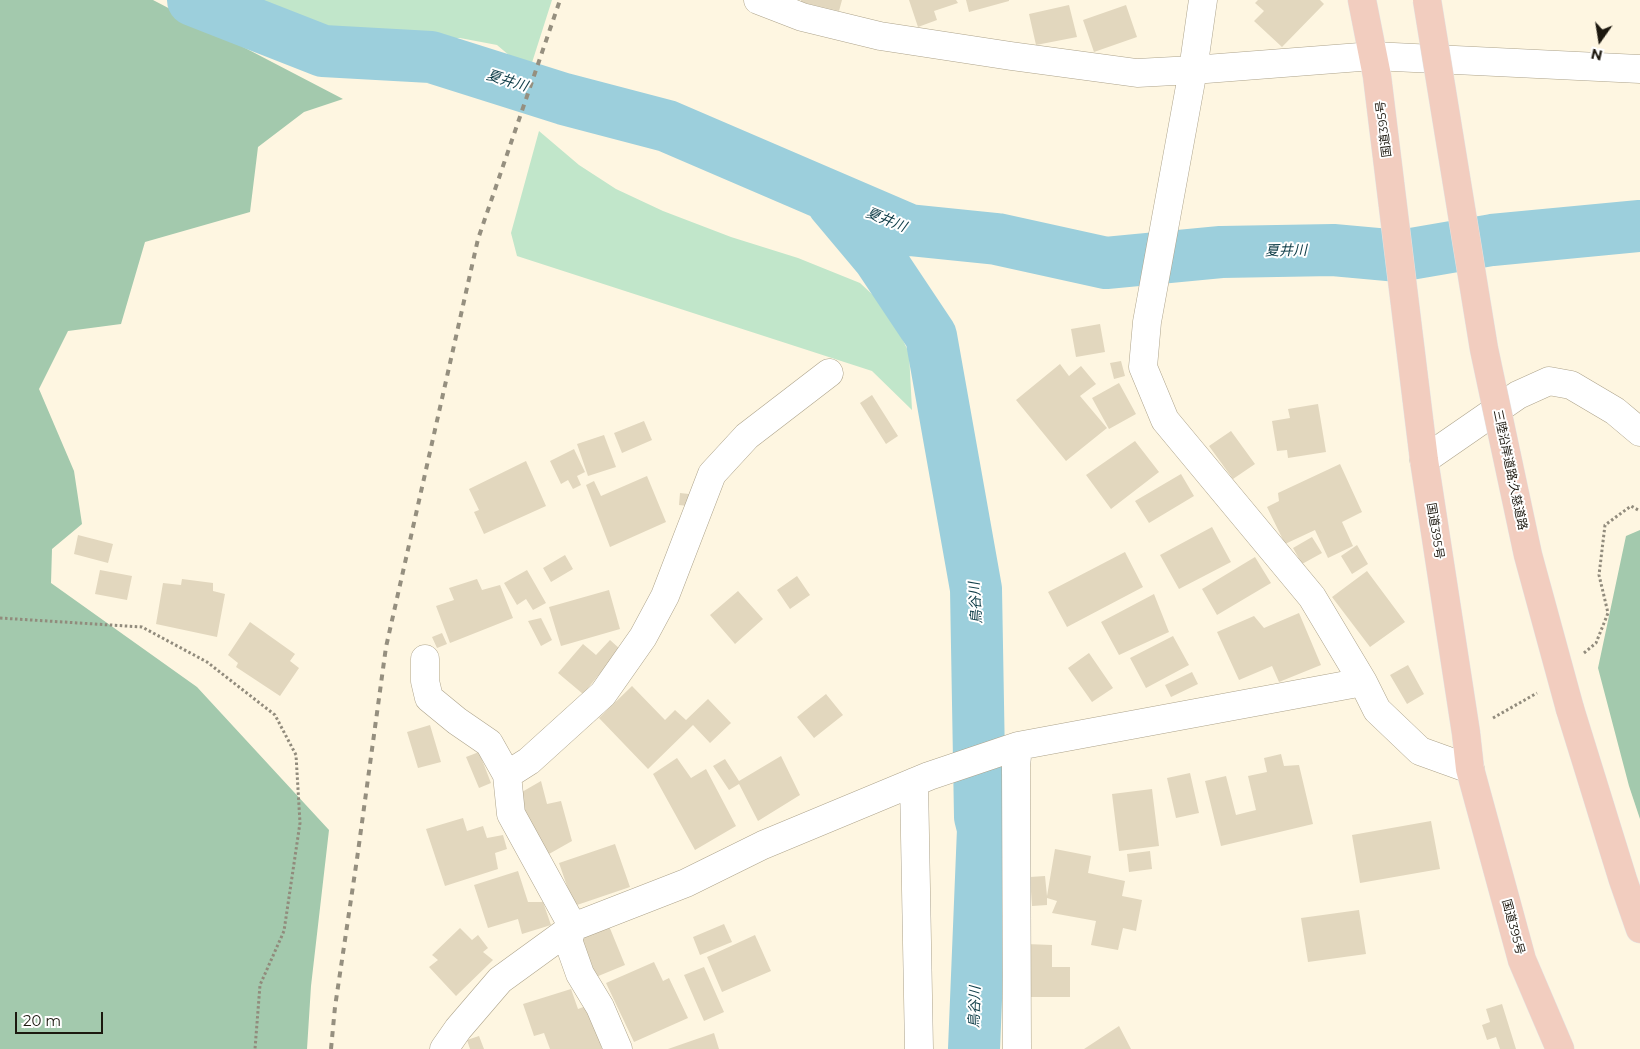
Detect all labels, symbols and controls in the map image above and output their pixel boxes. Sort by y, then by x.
north arrow [1575,15,1625,65]
text: N [1589,45,1604,65]
water label: 夏井川 [484,67,530,95]
street label: 国道395号 [1373,100,1395,158]
water label: 夏井川 [863,204,909,236]
water label: 夏井川 [1265,242,1307,260]
street label: 三陸沿岸道路;久慈道路 [1490,409,1530,531]
street label: 国道395号 [1423,502,1447,560]
water label: 鳥谷川 [966,581,986,625]
street label: 国道395号 [1499,898,1527,956]
water label: 鳥谷川 [966,986,984,1028]
scale bar [18,1002,105,1034]
text: 20 m [23,1011,61,1030]

